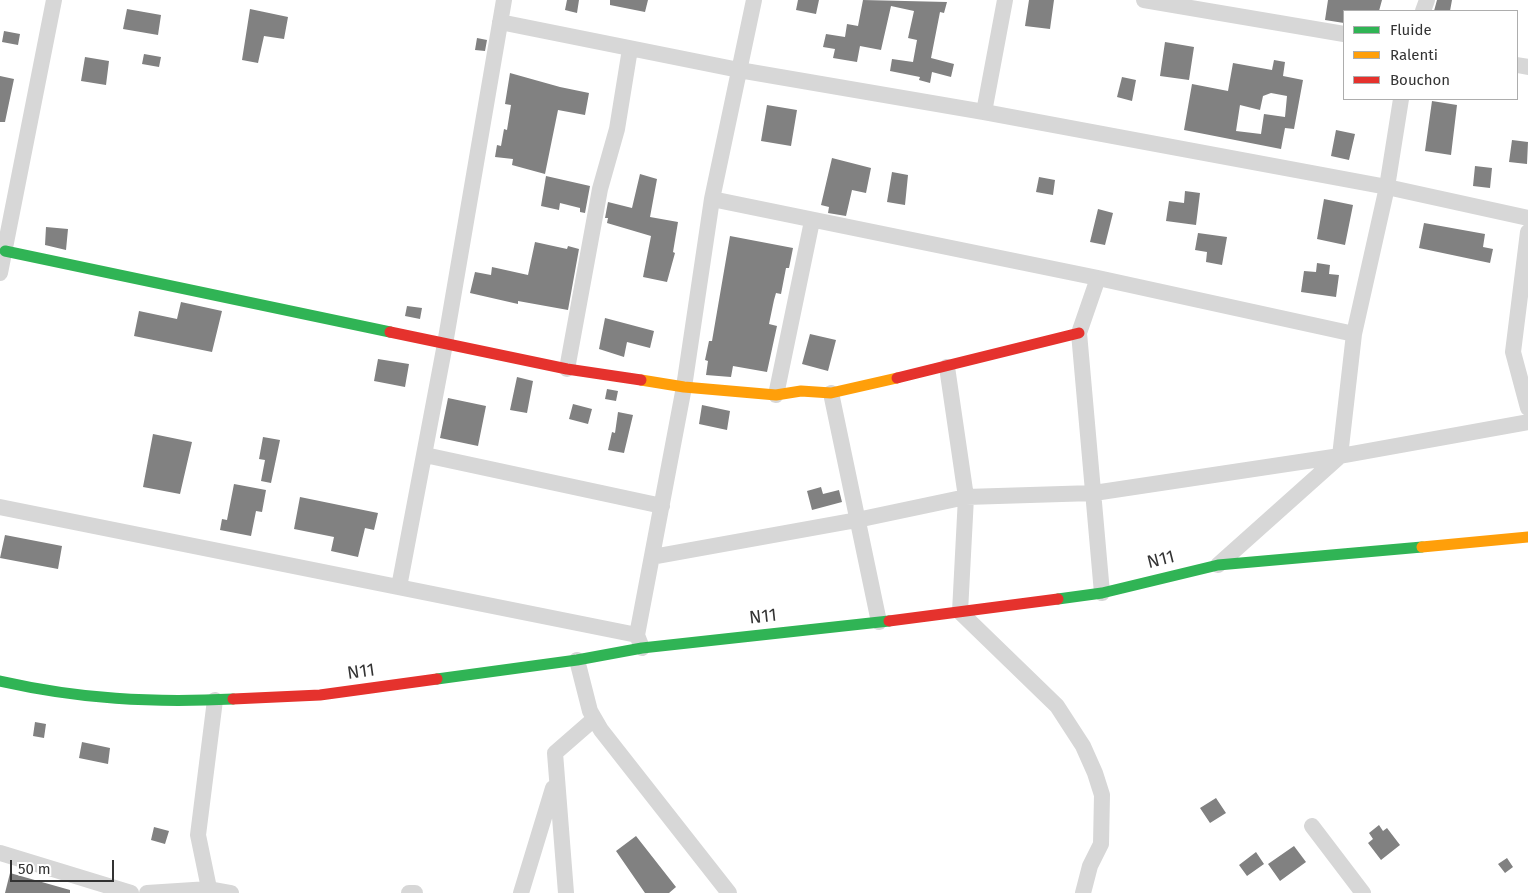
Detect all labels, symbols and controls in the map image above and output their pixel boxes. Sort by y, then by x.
legend [1343,10,1518,100]
text: Fluide [1390,21,1432,39]
text: Ralenti [1390,46,1438,64]
text: Bouchon [1390,71,1450,89]
street label: N11 [1145,546,1177,574]
street label: N11 [748,605,778,629]
street label: N11 [346,659,376,685]
scale bar [12,850,116,882]
text: 50 m [18,860,51,878]

